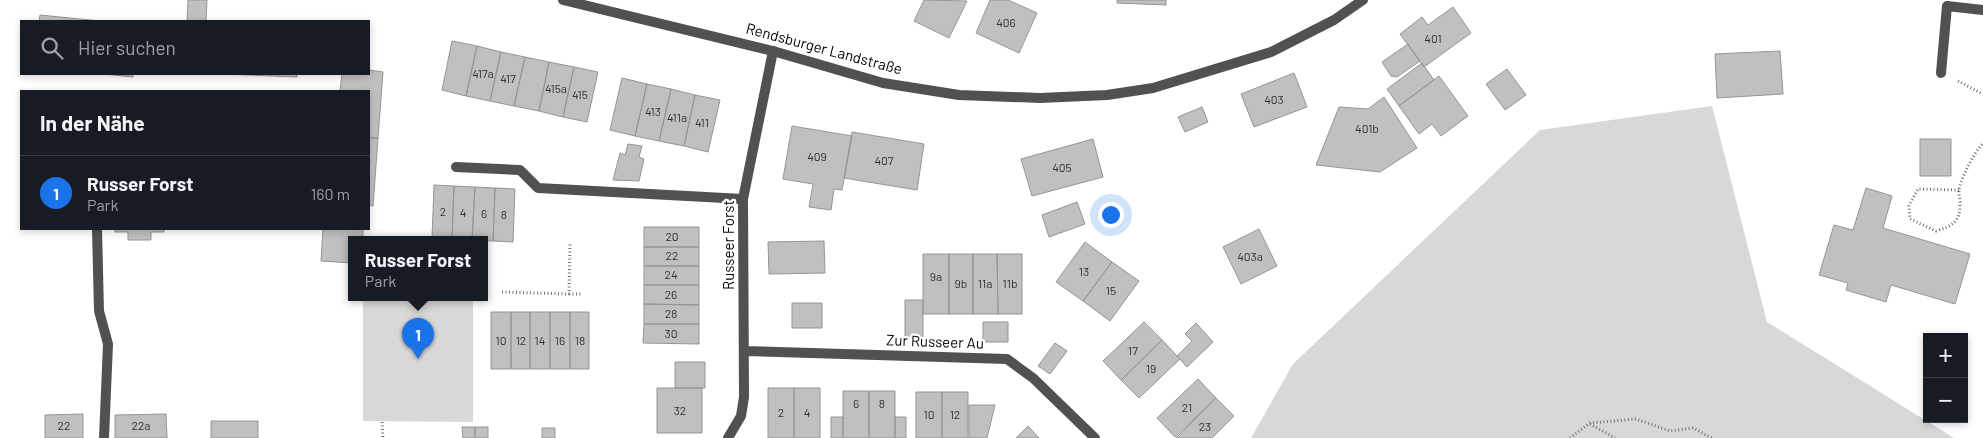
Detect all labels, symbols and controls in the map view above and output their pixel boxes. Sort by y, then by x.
house number: 406 [996,15,1016,29]
street label: Rendsburger Landstraße [744,19,904,78]
search box [20,20,370,75]
house number: 401 [1424,31,1442,45]
icon: search [38,34,66,62]
text: Hier suchen [78,36,176,59]
house number: 417a [472,66,494,80]
house number: 417 [500,71,516,85]
house number: 415a [545,81,567,95]
house number: 415 [572,87,588,101]
house number: 403 [1264,92,1284,106]
house number: 413 [645,104,661,118]
text: In der Nähe [40,110,145,135]
house number: 411a [667,110,687,124]
house number: 411 [695,115,709,129]
house number: 401b [1355,121,1379,135]
house number: 409 [807,149,827,163]
house number: 407 [874,153,894,167]
house number: 405 [1052,160,1072,174]
text: Russer Forst [87,172,193,195]
text: 1 [53,184,59,203]
text: 160 m [311,184,350,203]
text: Park [87,195,118,214]
street label: Russeer Forst [719,200,737,290]
your location [1098,202,1124,228]
house number: 2 [440,204,446,218]
house number: 4 [460,205,466,219]
house number: 6 [481,206,487,220]
house number: 8 [501,207,507,221]
house number: 20 [665,229,679,243]
popup [348,236,488,301]
text: Russer Forst [365,248,471,271]
house number: 22 [666,248,678,262]
house number: 403a [1237,249,1263,263]
house number: 13 [1079,264,1089,278]
house number: 24 [664,267,678,281]
house number: 9a [930,269,942,283]
text: Park [365,271,396,290]
house number: 9b [955,276,967,290]
house number: 11a [978,276,992,290]
house number: 11b [1003,276,1018,290]
house number: 15 [1106,283,1116,297]
house number: 26 [665,287,677,301]
house number: 28 [665,306,677,320]
pin: 1 [402,318,434,359]
house number: 30 [665,326,677,340]
street label: Zur Russeer Au [886,330,984,352]
house number: 10 [496,333,506,347]
house number: 12 [516,333,526,347]
house number: 14 [535,333,545,347]
house number: 16 [555,333,565,347]
house number: 18 [575,333,585,347]
map controls [1923,333,1968,423]
button: + [1923,333,1968,378]
house number: 17 [1128,343,1138,357]
house number: 19 [1146,361,1156,375]
button: − [1923,378,1968,423]
house number: 6 [853,396,859,410]
house number: 8 [879,396,885,410]
house number: 21 [1182,400,1192,414]
house number: 32 [674,403,686,417]
house number: 2 [778,405,784,419]
house number: 4 [804,405,810,419]
house number: 10 [924,407,934,421]
house number: 12 [950,407,960,421]
house number: 22 [58,418,70,432]
house number: 22a [132,418,151,432]
house number: 23 [1199,419,1211,433]

